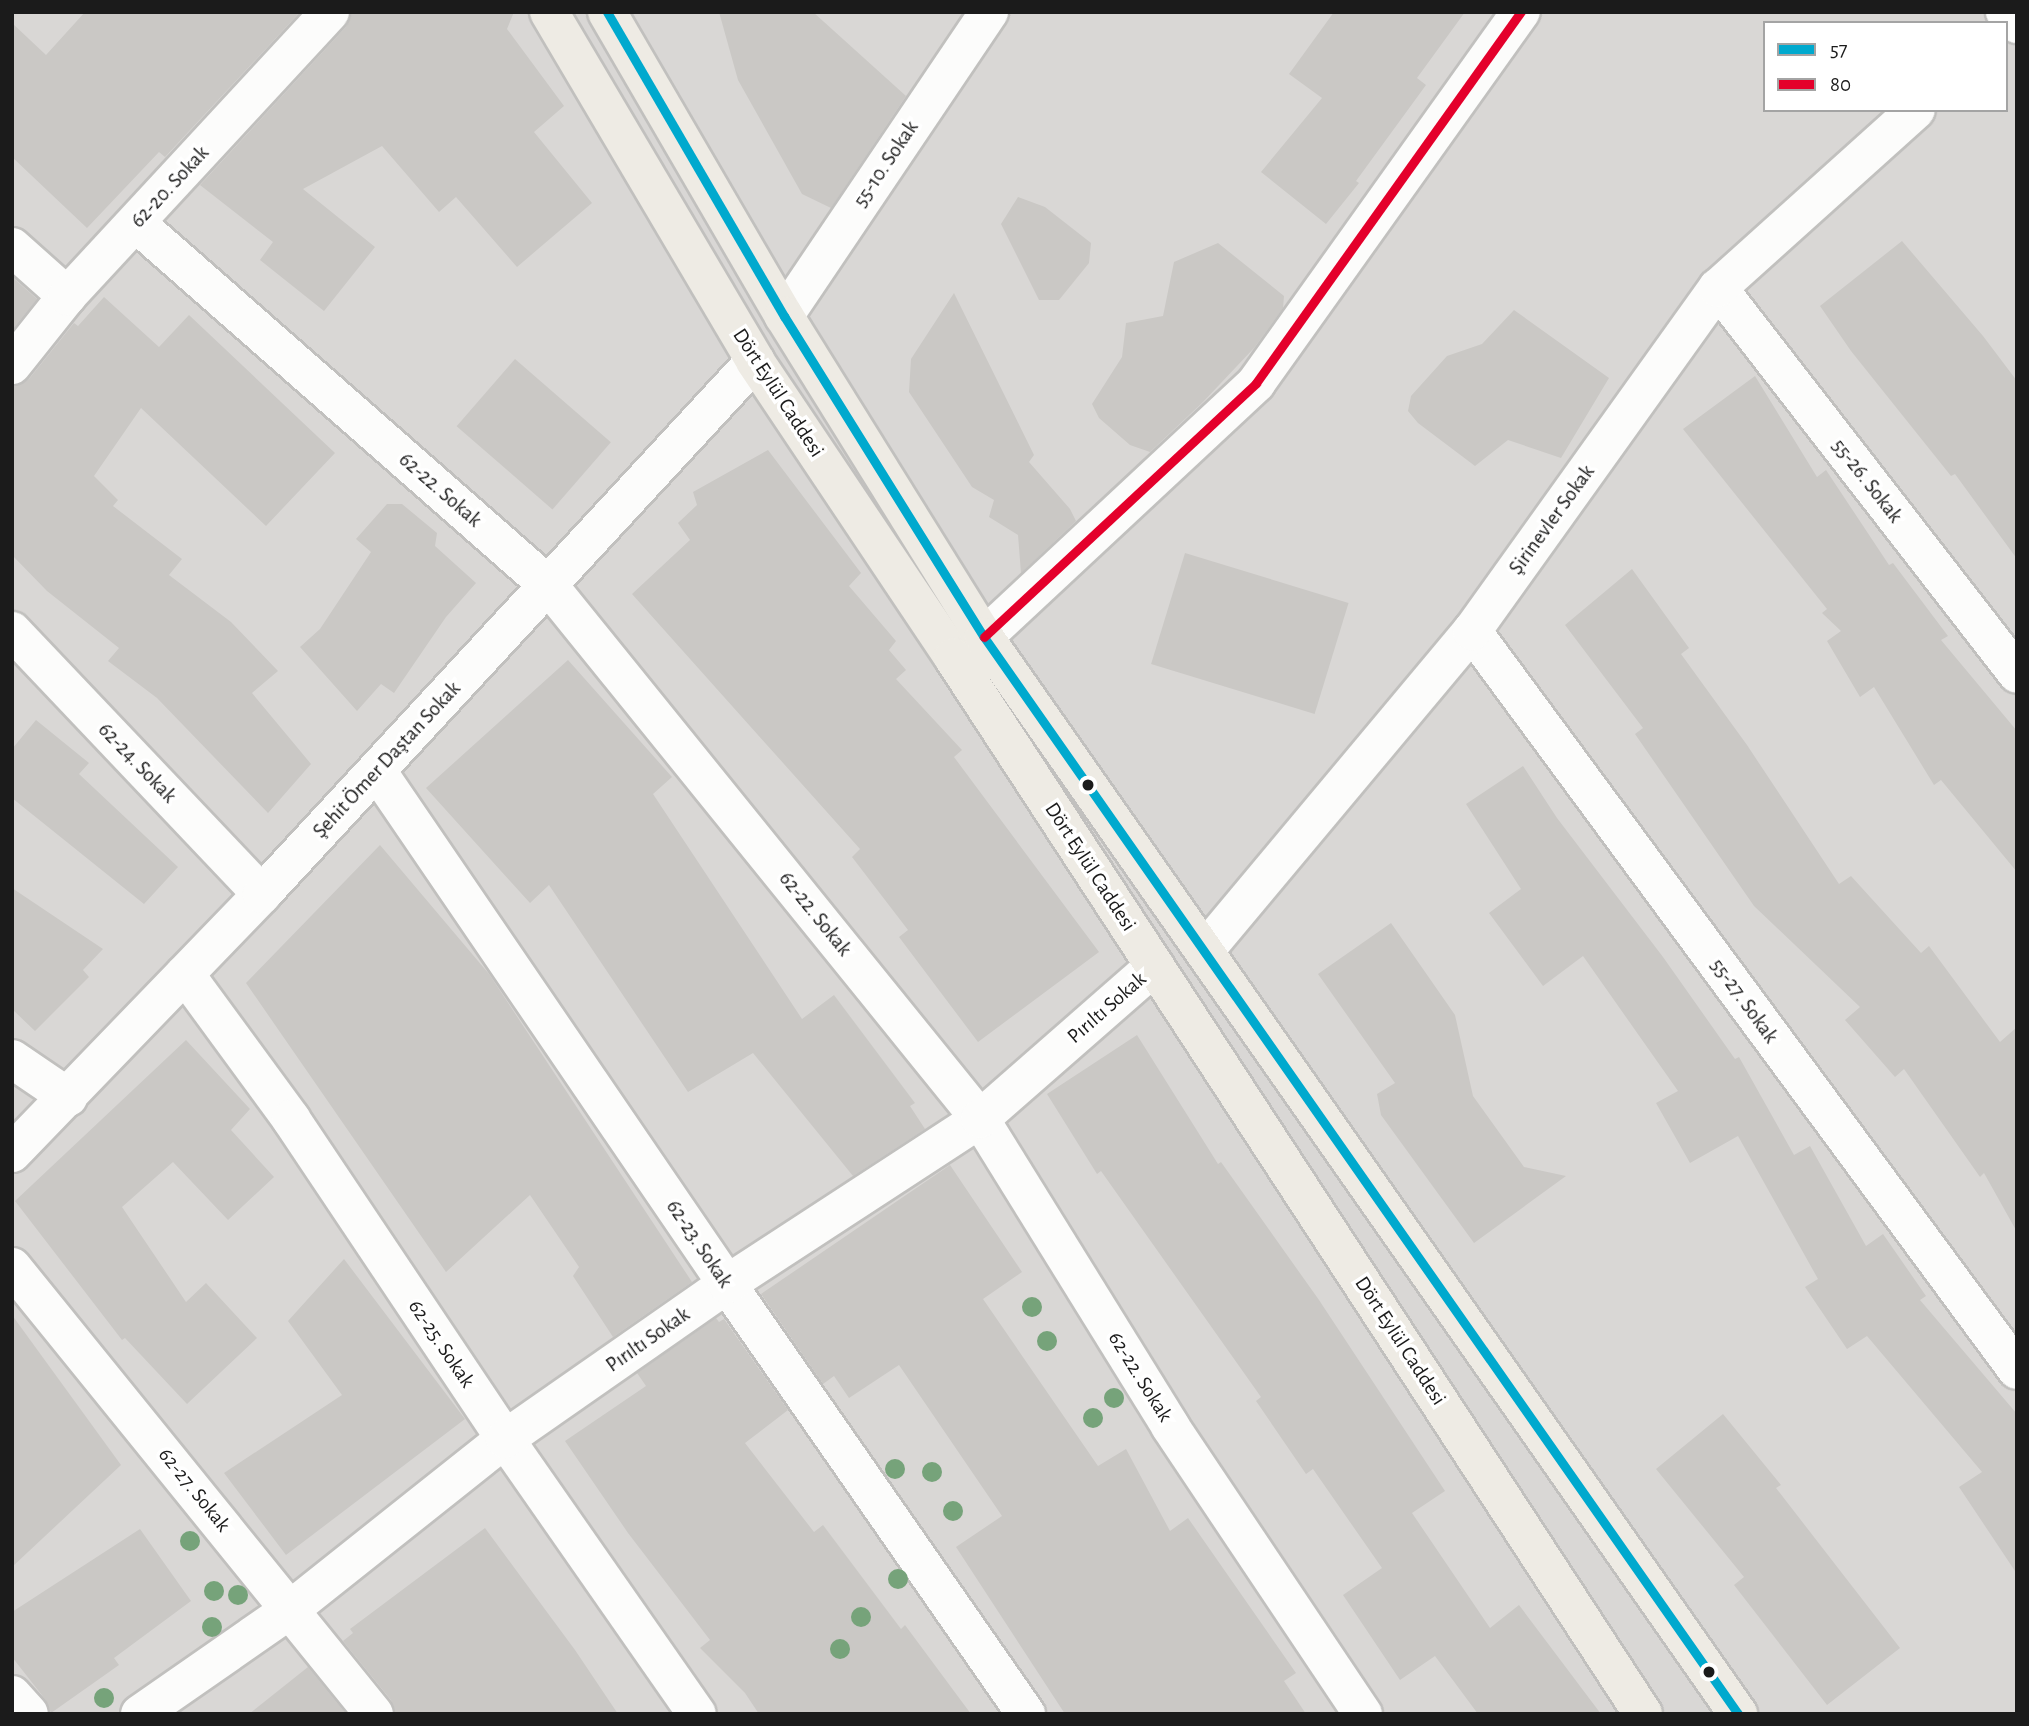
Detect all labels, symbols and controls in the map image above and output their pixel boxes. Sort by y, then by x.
legend [1763,21,2008,112]
text: 57 [1830,39,1848,60]
text: 80 [1830,74,1851,95]
street label: 55-10. Sokak [848,116,924,212]
street label: 62-20. Sokak [126,141,214,233]
street label: Dört Eylül Caddesi [727,324,829,462]
street label: 55-26. Sokak [1826,434,1908,528]
street label: 62-22. Sokak [393,447,487,533]
street label: Şirinevler Sokak [1504,460,1600,580]
street label: Şehit Ömer Daştan Sokak [308,676,466,844]
street label: 62-24. Sokak [92,718,182,808]
unlabelled marker [1081,778,1095,792]
street label: Dört Eylül Caddesi [1039,798,1141,936]
street label: 62-22. Sokak [773,867,857,961]
street label: 55-27. Sokak [1705,954,1783,1048]
street label: Pırıltı Sokak [1062,967,1152,1049]
street label: 62-23. Sokak [660,1195,738,1293]
street label: Dört Eylül Caddesi [1349,1272,1451,1410]
street label: 62-25. Sokak [402,1295,480,1393]
street label: Pırıltı Sokak [601,1302,695,1378]
street label: 62-22. Sokak [1102,1327,1178,1427]
street label: 62-27. Sokak [153,1443,235,1537]
unlabelled marker [1702,1665,1716,1679]

